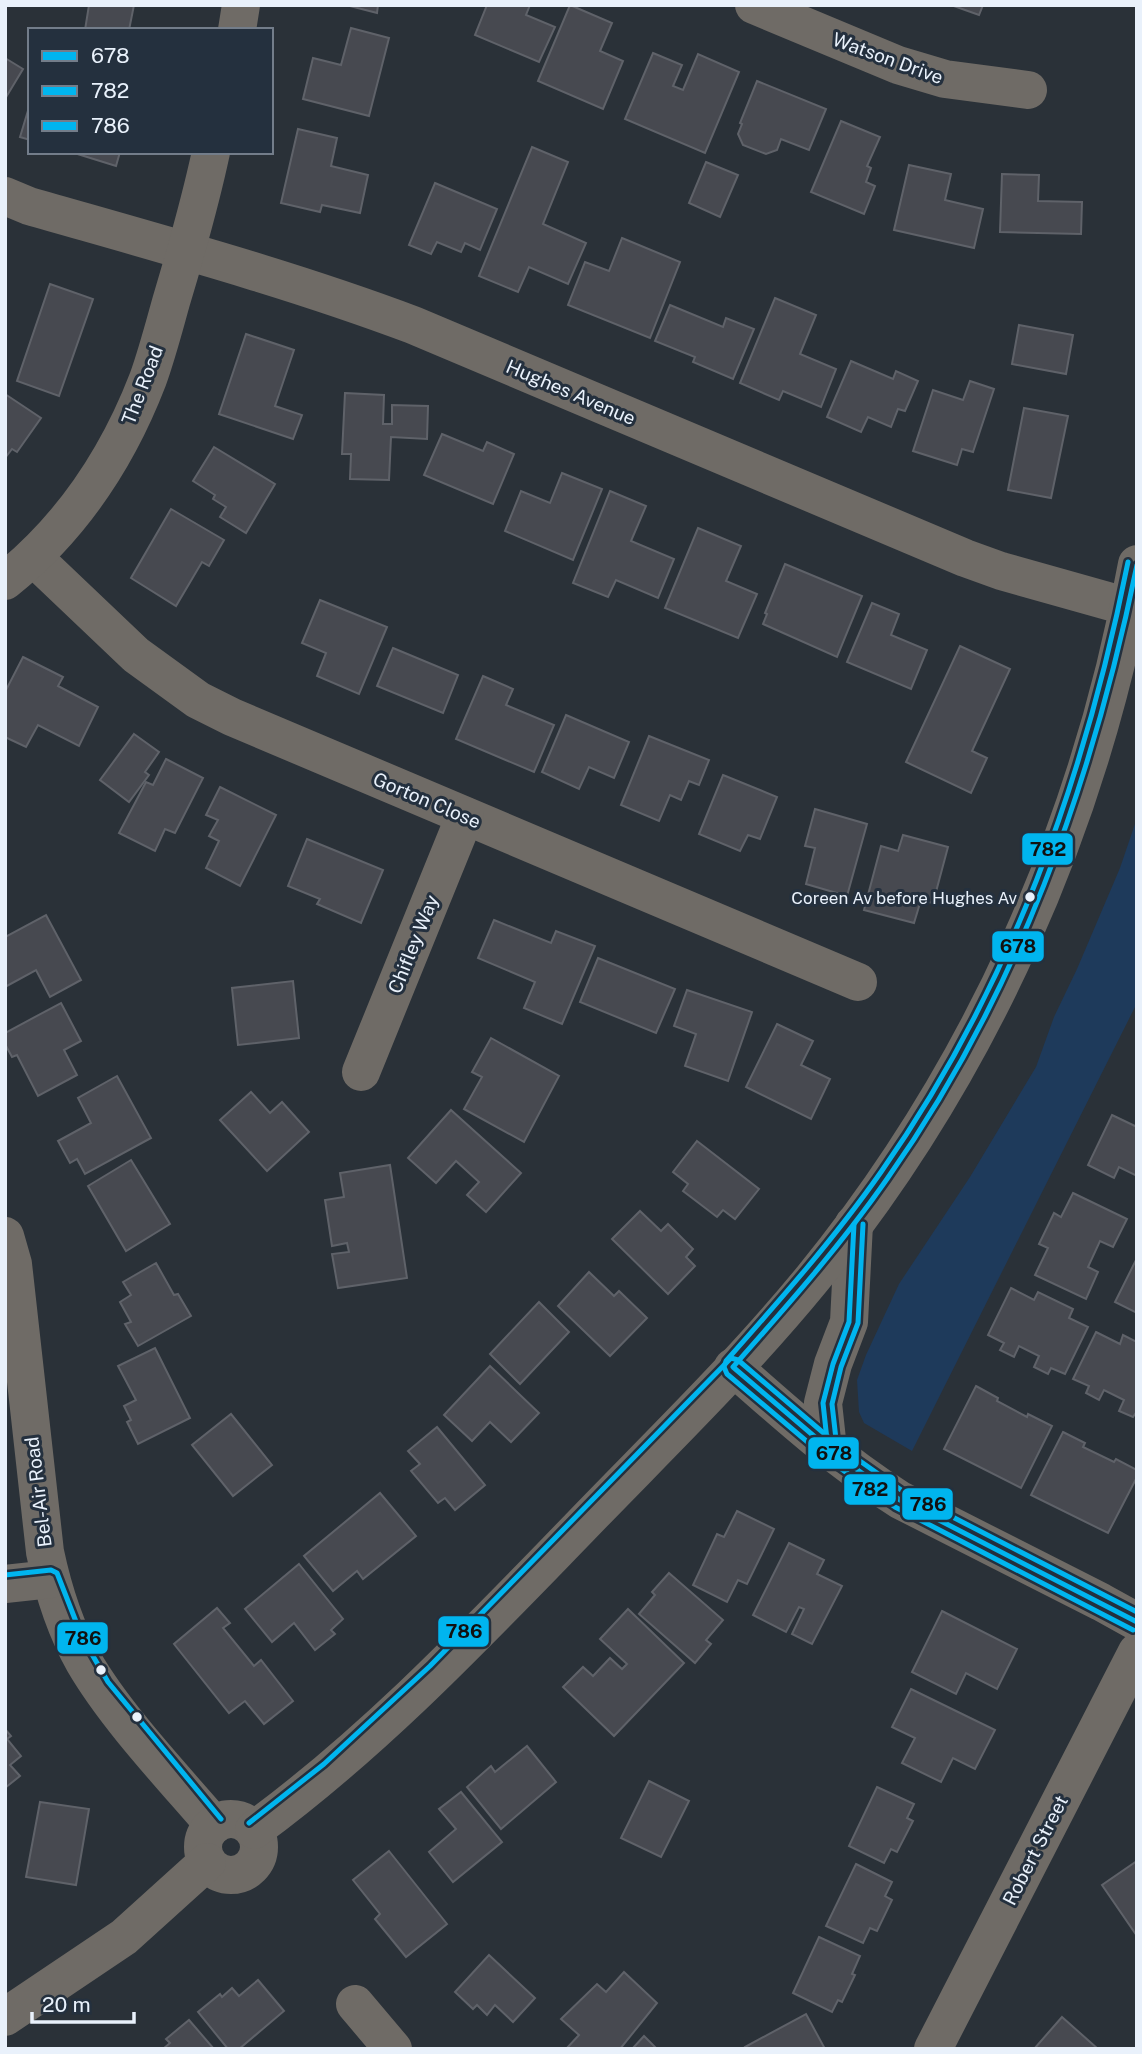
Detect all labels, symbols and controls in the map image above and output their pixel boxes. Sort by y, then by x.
legend [28,28,273,154]
street label: Watson Drive [830,28,946,88]
text: 678 [91,43,129,68]
text: 782 [91,78,129,103]
text: 786 [91,113,130,138]
street label: The Road [117,343,167,427]
street label: Hughes Avenue [503,355,639,429]
street label: Gorton Close [370,767,484,833]
line badge: 782 [1021,832,1074,866]
text: 782 [1030,838,1066,860]
place label: Coreen Av before Hughes Av [791,888,1017,908]
marker: Coreen Av before Hughes Av [1023,890,1037,904]
street label: Chifley Way [383,892,443,996]
line badge: 678 [991,930,1045,963]
text: 678 [1000,935,1036,957]
street label: Bel-Air Road [20,1436,56,1548]
line badge: 678 [807,1436,860,1470]
text: 678 [816,1442,852,1464]
line badge: 782 [843,1473,897,1506]
text: 782 [852,1478,888,1500]
line badge: 786 [901,1487,954,1521]
text: 786 [910,1493,946,1515]
line badge: 786 [437,1615,490,1648]
text: 786 [446,1620,482,1642]
line badge: 786 [56,1621,109,1655]
text: 786 [65,1627,101,1649]
unlabelled marker [94,1663,108,1677]
unlabelled marker [130,1710,144,1724]
street label: Robert Street [998,1792,1072,1908]
scale bar [32,1980,133,2024]
text: 20 m [42,1992,91,2017]

